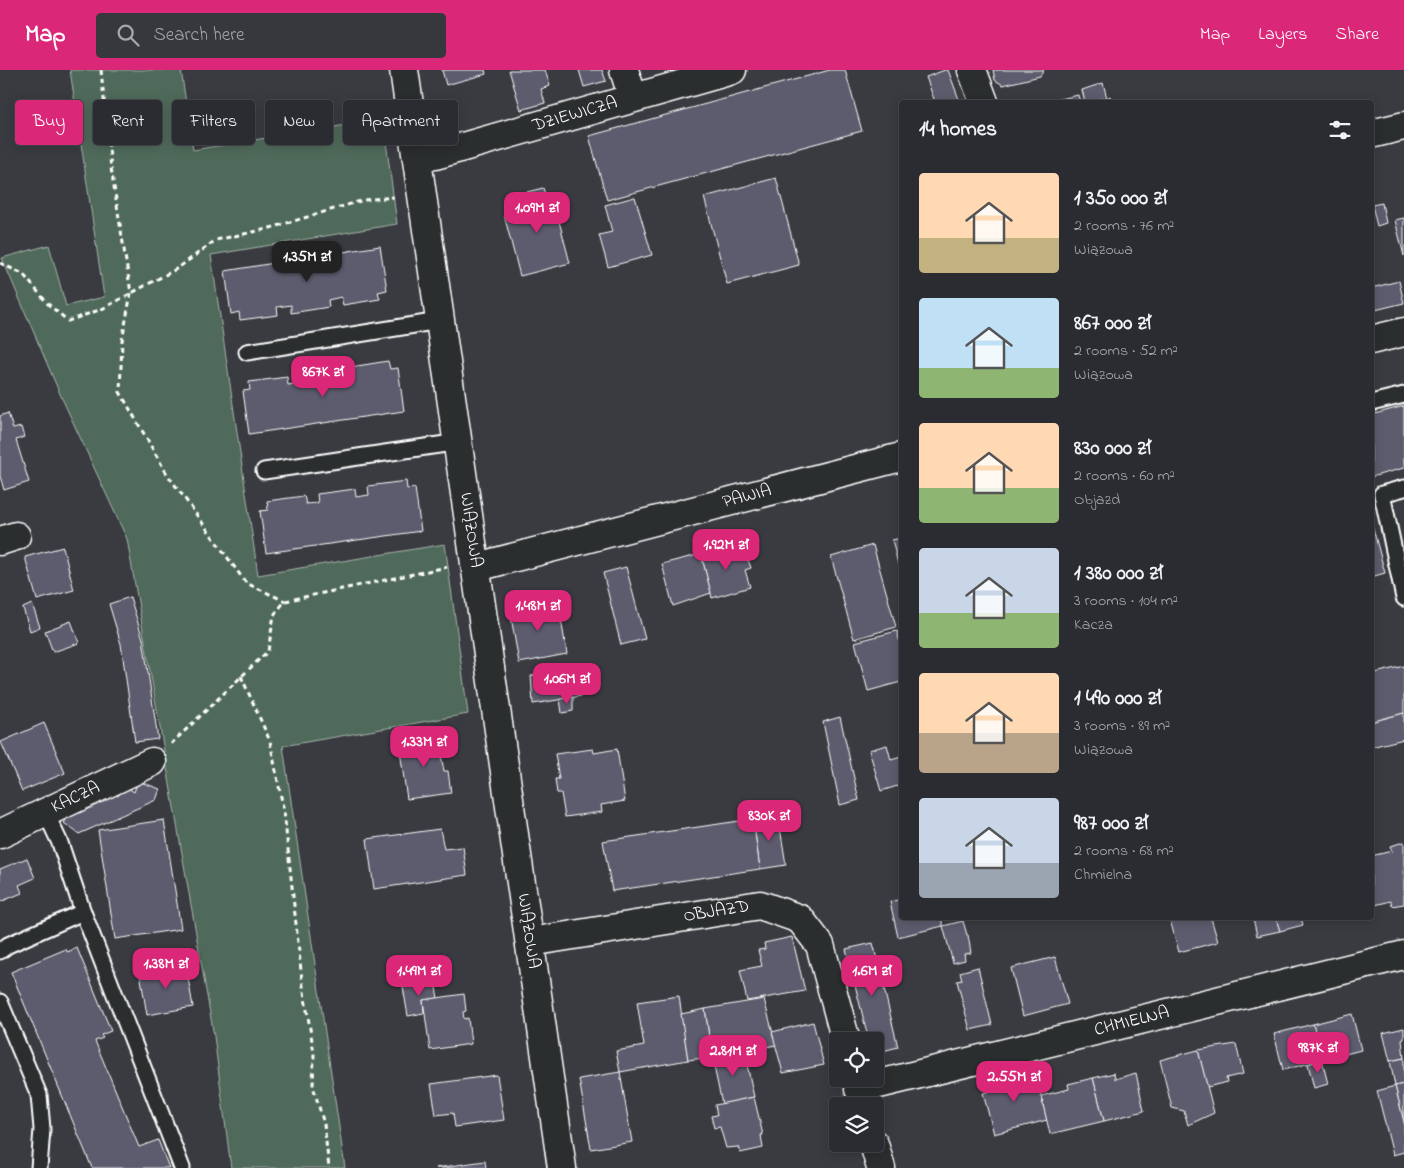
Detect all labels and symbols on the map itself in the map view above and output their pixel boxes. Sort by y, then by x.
street label: DZIEWICZA [529,90,621,140]
pin: 1.09M zł [485,191,589,234]
pin: 1.35M zł [255,240,359,283]
pin: 867K zł [277,356,369,398]
street label: PAWIA [720,478,774,516]
street label: WIĄZOWA [452,491,488,570]
pin: 1.92M zł [674,528,778,571]
pin: 1.48M zł [486,590,590,632]
pin: 1.06M zł [515,662,619,705]
pin: 1.33M zł [372,726,476,768]
street label: KACZA [47,775,105,821]
pin: 830K zł [723,800,815,842]
street label: WIĄZOWA [510,892,546,970]
street label: OBJAZD [682,894,751,930]
pin: 1.38M zł [114,948,218,990]
pin: 1.49M zł [367,954,471,997]
pin: 1.6M zł [826,954,918,997]
street label: CHMIELNA [1092,1000,1172,1044]
pin: 987K zł [1272,1032,1364,1074]
pin: 2.81M zł [681,1034,785,1077]
pin: 2.55M zł [962,1060,1066,1103]

